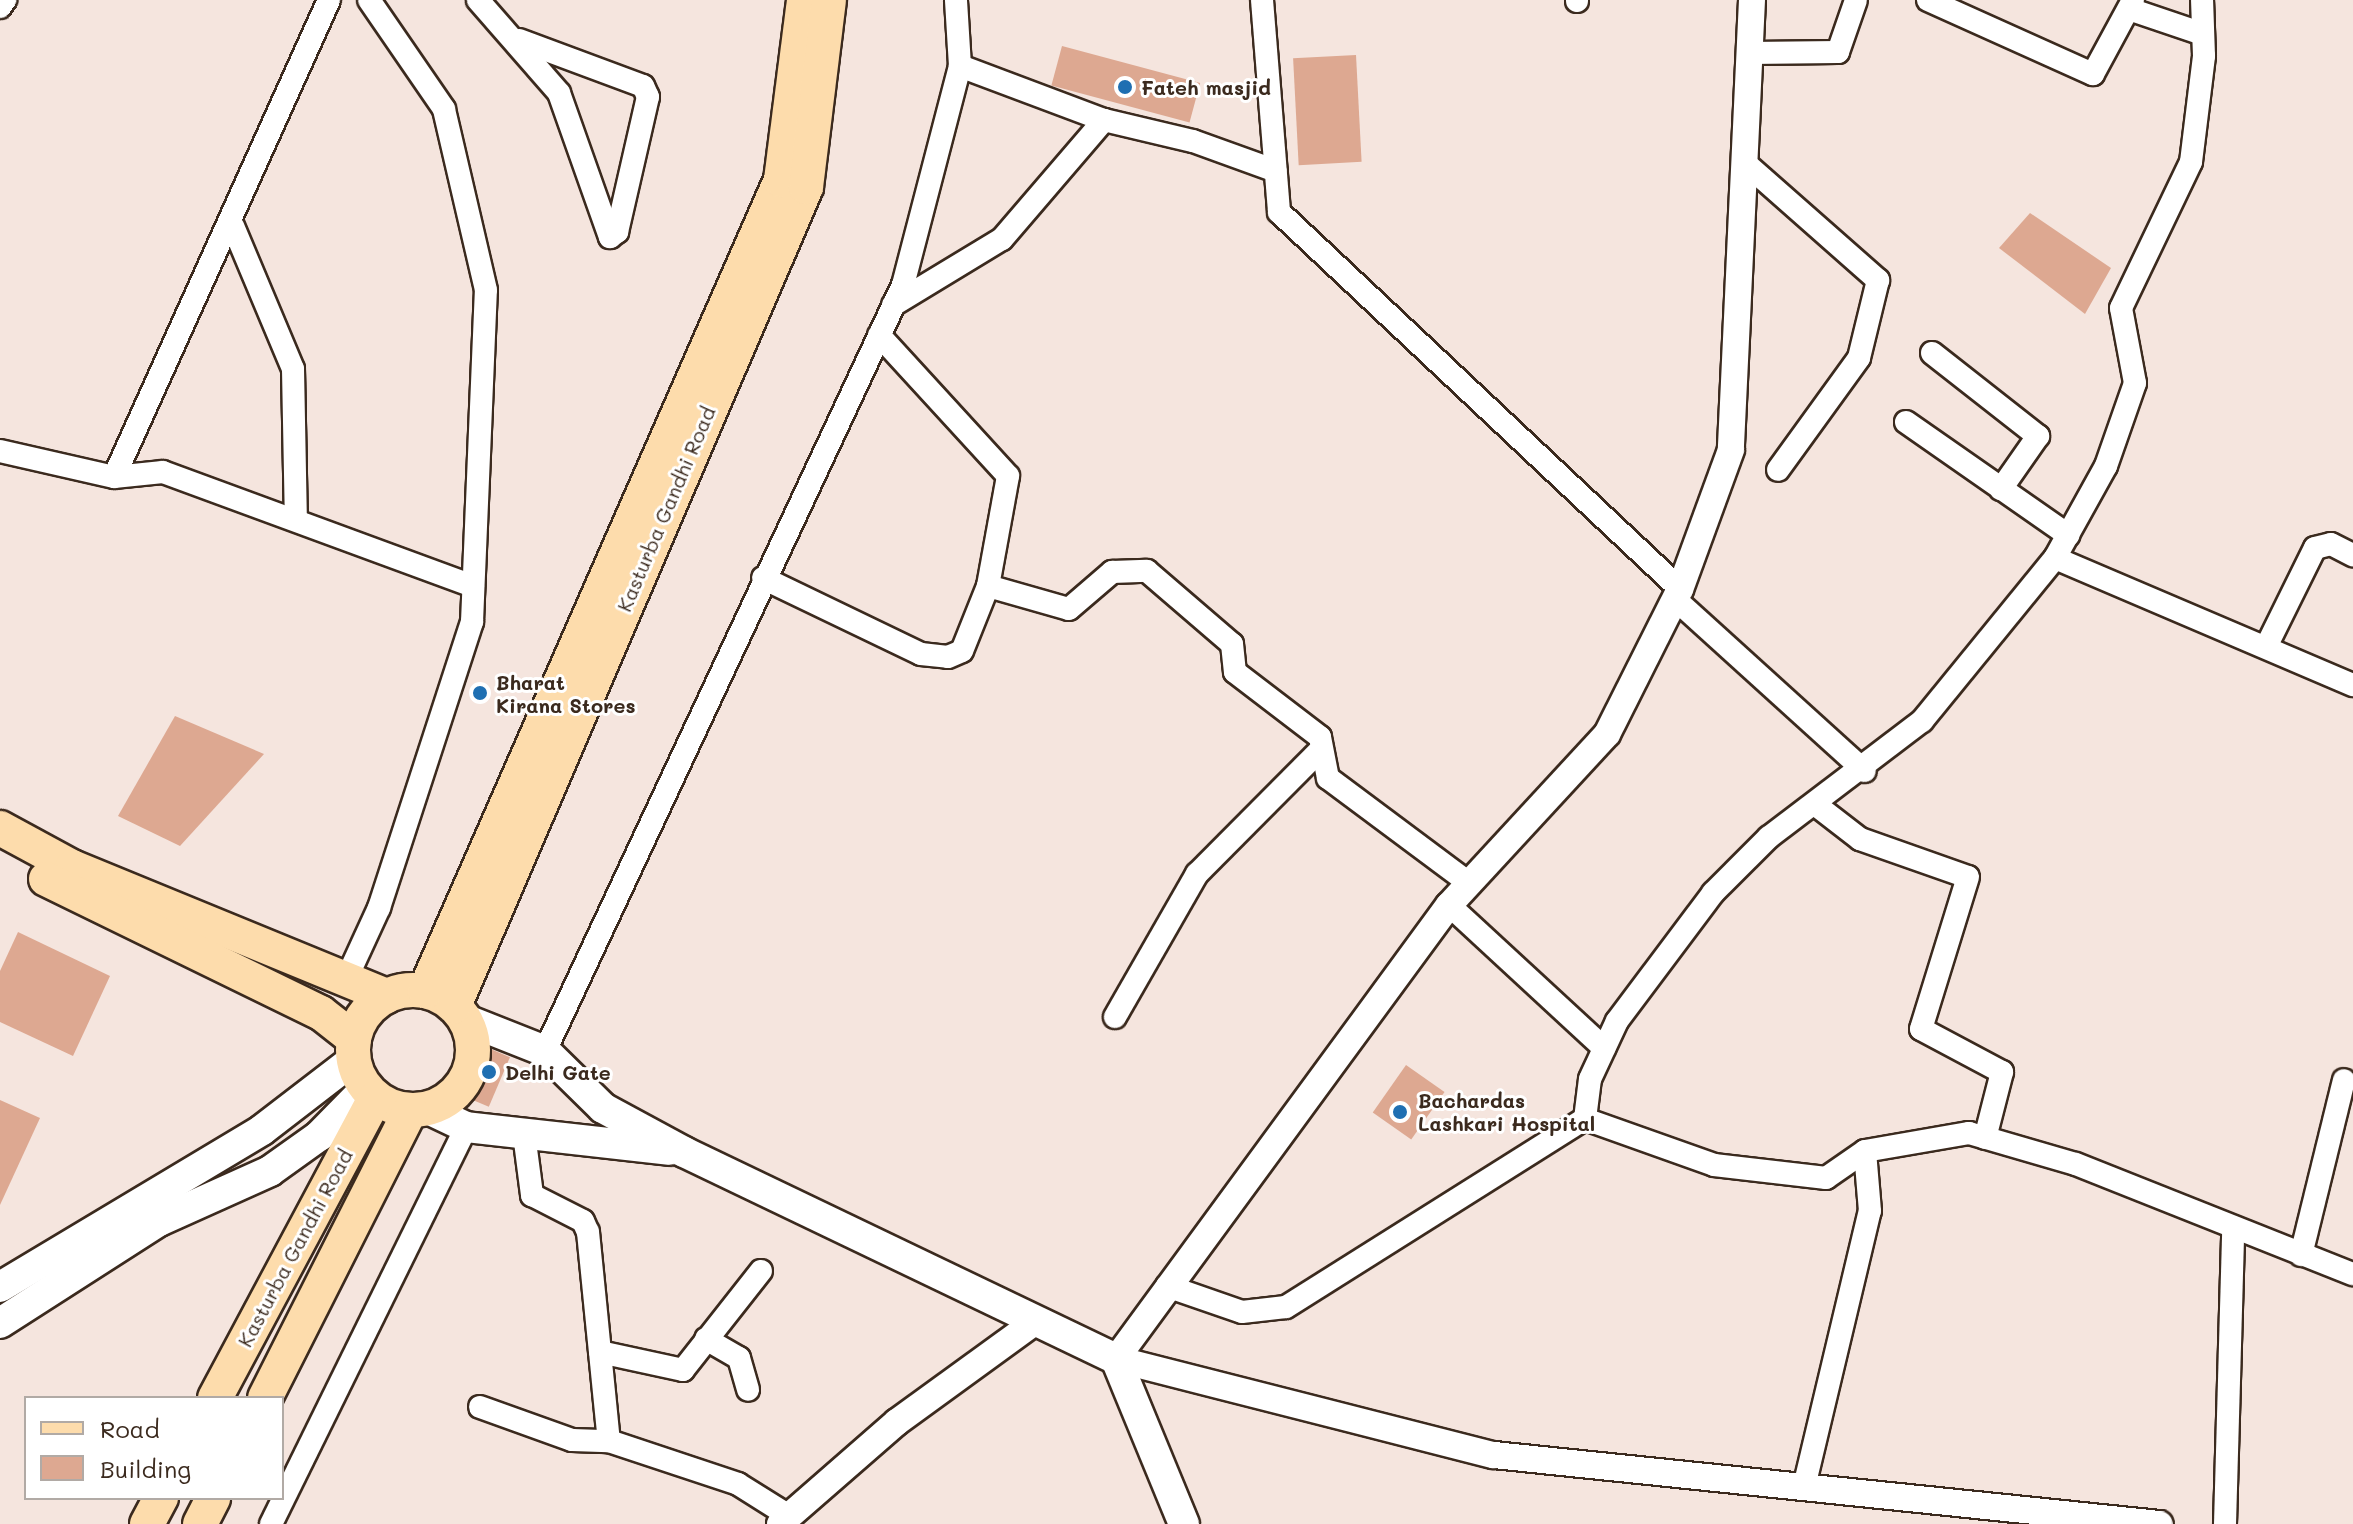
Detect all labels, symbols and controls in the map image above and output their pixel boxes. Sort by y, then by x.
place label: Fateh masjid [1141,75,1271,99]
marker: Fateh masjid [1116,78,1134,96]
street label: Kasturba Gandhi Road [612,403,720,615]
place label: Bharat Kirana Stores [496,670,636,717]
marker: Bharat Kirana Stores [471,684,489,702]
place label: Delhi Gate [505,1060,611,1084]
marker: Delhi Gate [480,1063,498,1081]
place label: Bachardas Lashkari Hospital [1418,1088,1595,1135]
marker: Bachardas Lashkari Hospital [1389,1101,1411,1123]
street label: Kasturba Gandhi Road [233,1145,357,1351]
legend [24,1396,284,1500]
text: Road [100,1413,160,1444]
text: Building [100,1453,191,1484]

